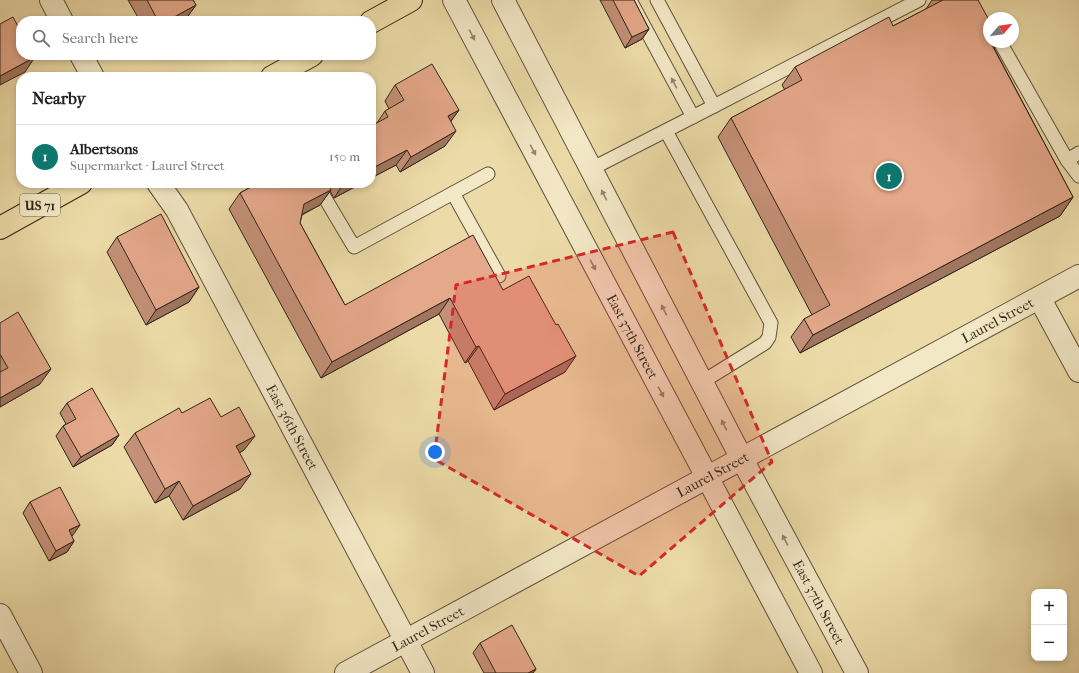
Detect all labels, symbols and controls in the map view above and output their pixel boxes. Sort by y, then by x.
north arrow [983,12,1019,48]
search box [16,16,376,60]
icon: search [30,27,52,49]
text: Search here [62,29,138,47]
one-way arrow [469,29,475,40]
one-way arrow [671,77,678,89]
text: Nearby [32,88,86,108]
text: Albertsons [70,140,138,158]
one-way arrow [530,144,536,155]
text: 1 [43,149,47,164]
text: 150 m [329,149,360,164]
text: Supermarket · Laurel Street [70,158,225,173]
pin: 1 [876,161,902,191]
one-way arrow [601,189,607,200]
road number: US 71 [20,194,60,216]
one-way arrow [590,259,597,270]
street label: East 37th Street [603,291,662,382]
street label: Laurel Street [959,294,1037,347]
one-way arrow [661,304,667,316]
street label: East 36th Street [263,382,322,473]
one-way arrow [657,386,664,398]
one-way arrow [721,419,727,431]
your location [425,442,445,462]
street label: Laurel Street [674,448,752,501]
one-way arrow [782,534,789,546]
street label: East 37th Street [789,557,849,647]
map controls [1031,589,1067,661]
button: + [1031,589,1067,625]
street label: Laurel Street [389,602,467,655]
button: − [1031,625,1067,661]

